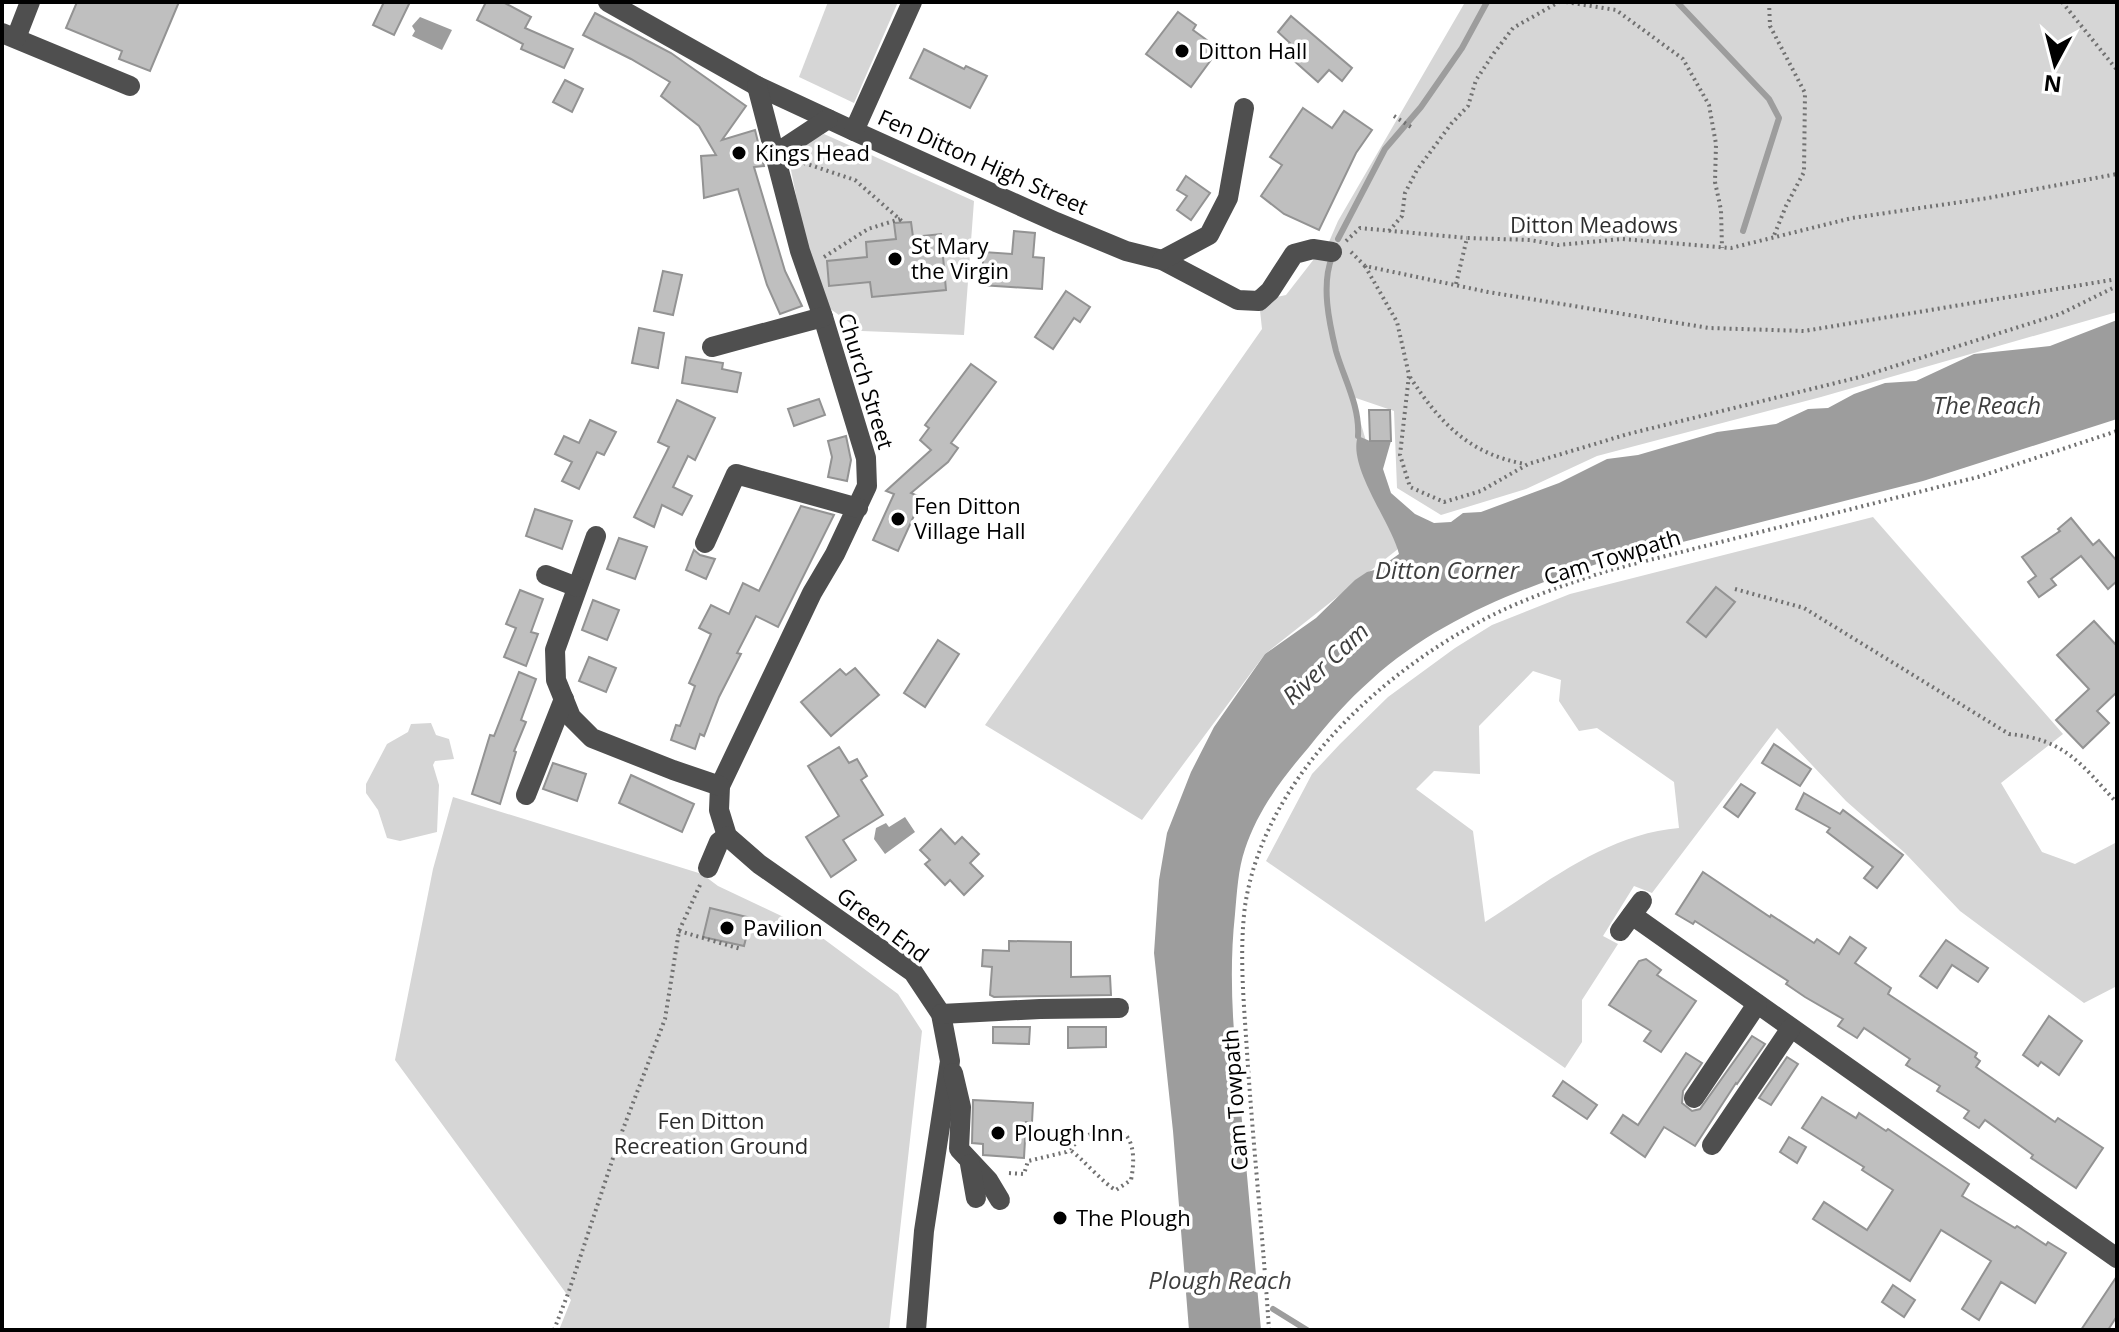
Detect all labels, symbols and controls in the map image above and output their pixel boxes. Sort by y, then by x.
north arrow [2015,24,2095,104]
place label: Ditton Hall [1198,35,1307,65]
marker: Ditton Hall [1173,42,1191,60]
text: N [2042,69,2063,101]
street label: Fen Ditton High Street [874,101,1093,221]
place label: Kings Head [755,137,870,167]
marker: Kings Head [730,144,748,162]
park label: Ditton Meadows [1510,209,1678,239]
place label: St Mary the Virgin [911,230,1009,285]
marker: St Mary the Virgin [886,250,904,268]
street label: Church Street [832,309,902,453]
water label: The Reach [1933,388,2041,421]
place label: Fen Ditton Village Hall [914,490,1026,545]
marker: Fen Ditton Village Hall [889,510,907,528]
street label: Cam Towpath [1540,521,1684,591]
water label: Ditton Corner [1375,553,1520,586]
water label: River Cam [1275,614,1375,711]
street label: Green End [831,880,936,969]
place label: Pavilion [743,912,823,942]
marker: Pavilion [718,919,736,937]
street label: Cam Towpath [1214,1028,1254,1172]
park label: Fen Ditton Recreation Ground [614,1105,808,1160]
place label: Plough Inn [1014,1117,1124,1147]
marker: Plough Inn [989,1124,1007,1142]
place label: The Plough [1076,1202,1191,1232]
marker: The Plough [1051,1209,1069,1227]
water label: Plough Reach [1148,1263,1292,1296]

